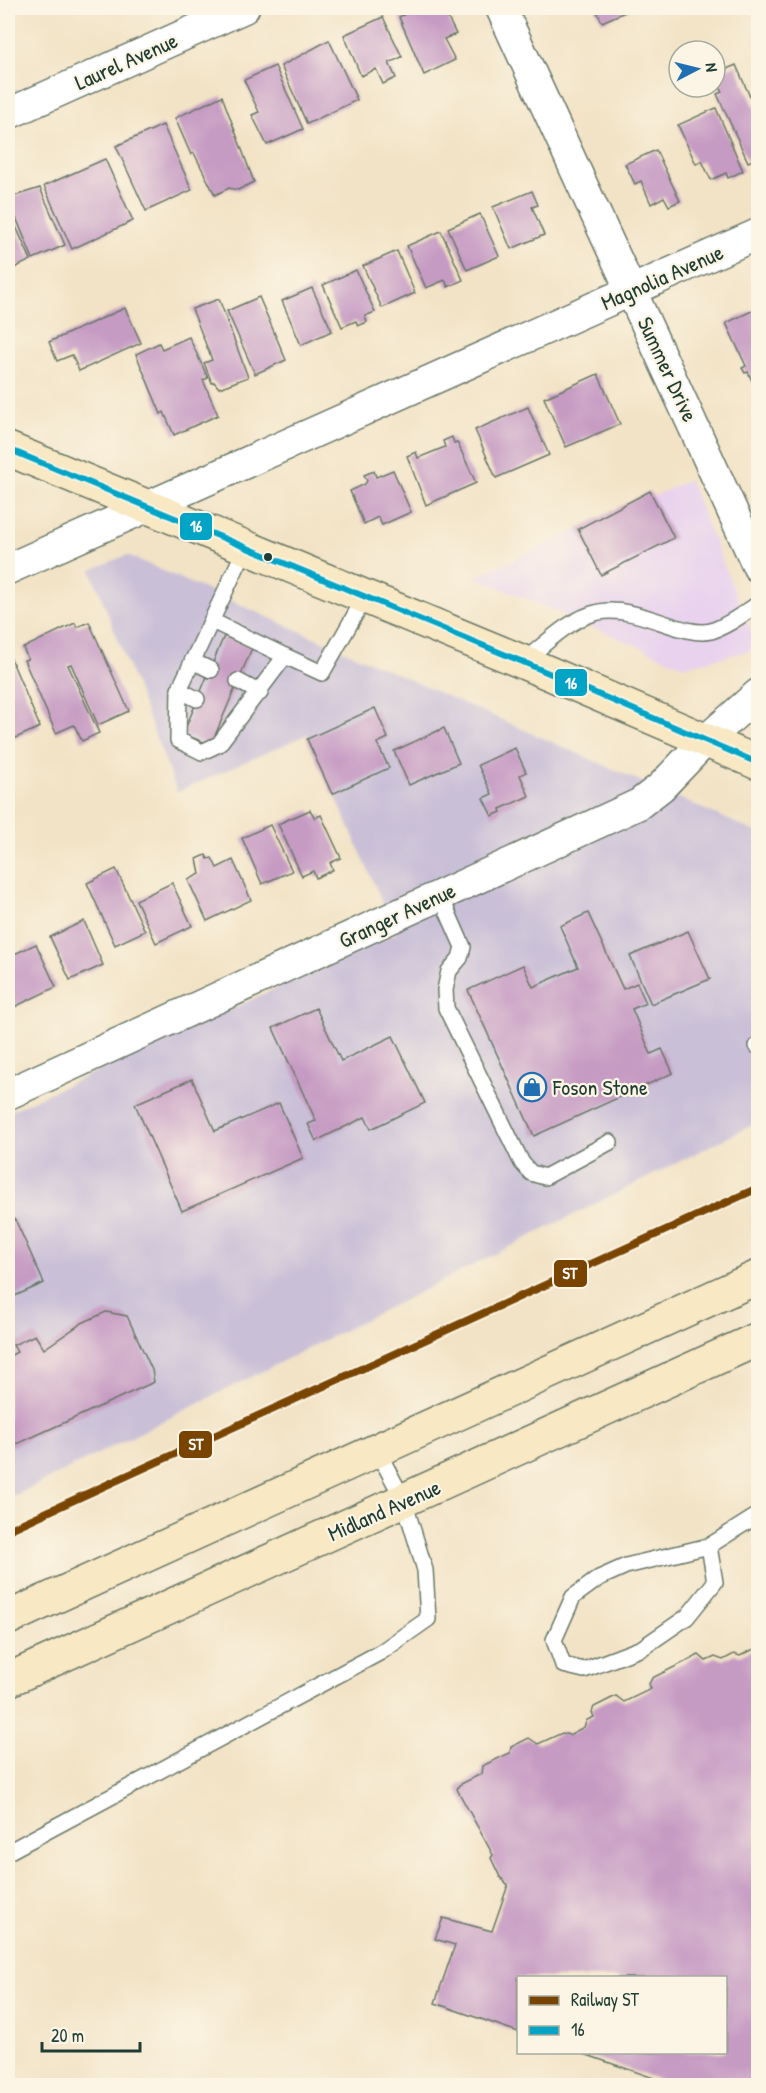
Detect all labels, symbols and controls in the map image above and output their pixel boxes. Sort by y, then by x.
street label: Laurel Avenue [70,25,182,97]
north arrow [667,39,727,99]
text: N [700,62,723,73]
street label: Magnolia Avenue [596,237,728,317]
street label: Summer Drive [631,312,705,427]
line badge: 16 [179,512,213,541]
text: 16 [190,515,203,537]
unlabelled marker [262,551,274,563]
line badge: 16 [554,668,588,697]
text: 16 [565,672,578,694]
street label: Granger Avenue [334,875,460,955]
shop icon: Foson Stone [516,1071,548,1103]
place label: Foson Stone [552,1072,648,1102]
line badge: ST [553,1259,588,1288]
text: ST [563,1262,578,1284]
line badge: ST [178,1430,213,1459]
text: ST [189,1433,204,1455]
street label: Midland Avenue [323,1472,445,1548]
legend [517,1976,727,2054]
text: Railway ST [571,1987,639,2012]
scale bar [42,2015,140,2053]
text: 16 [571,2017,585,2042]
text: 20 m [51,2023,84,2048]

